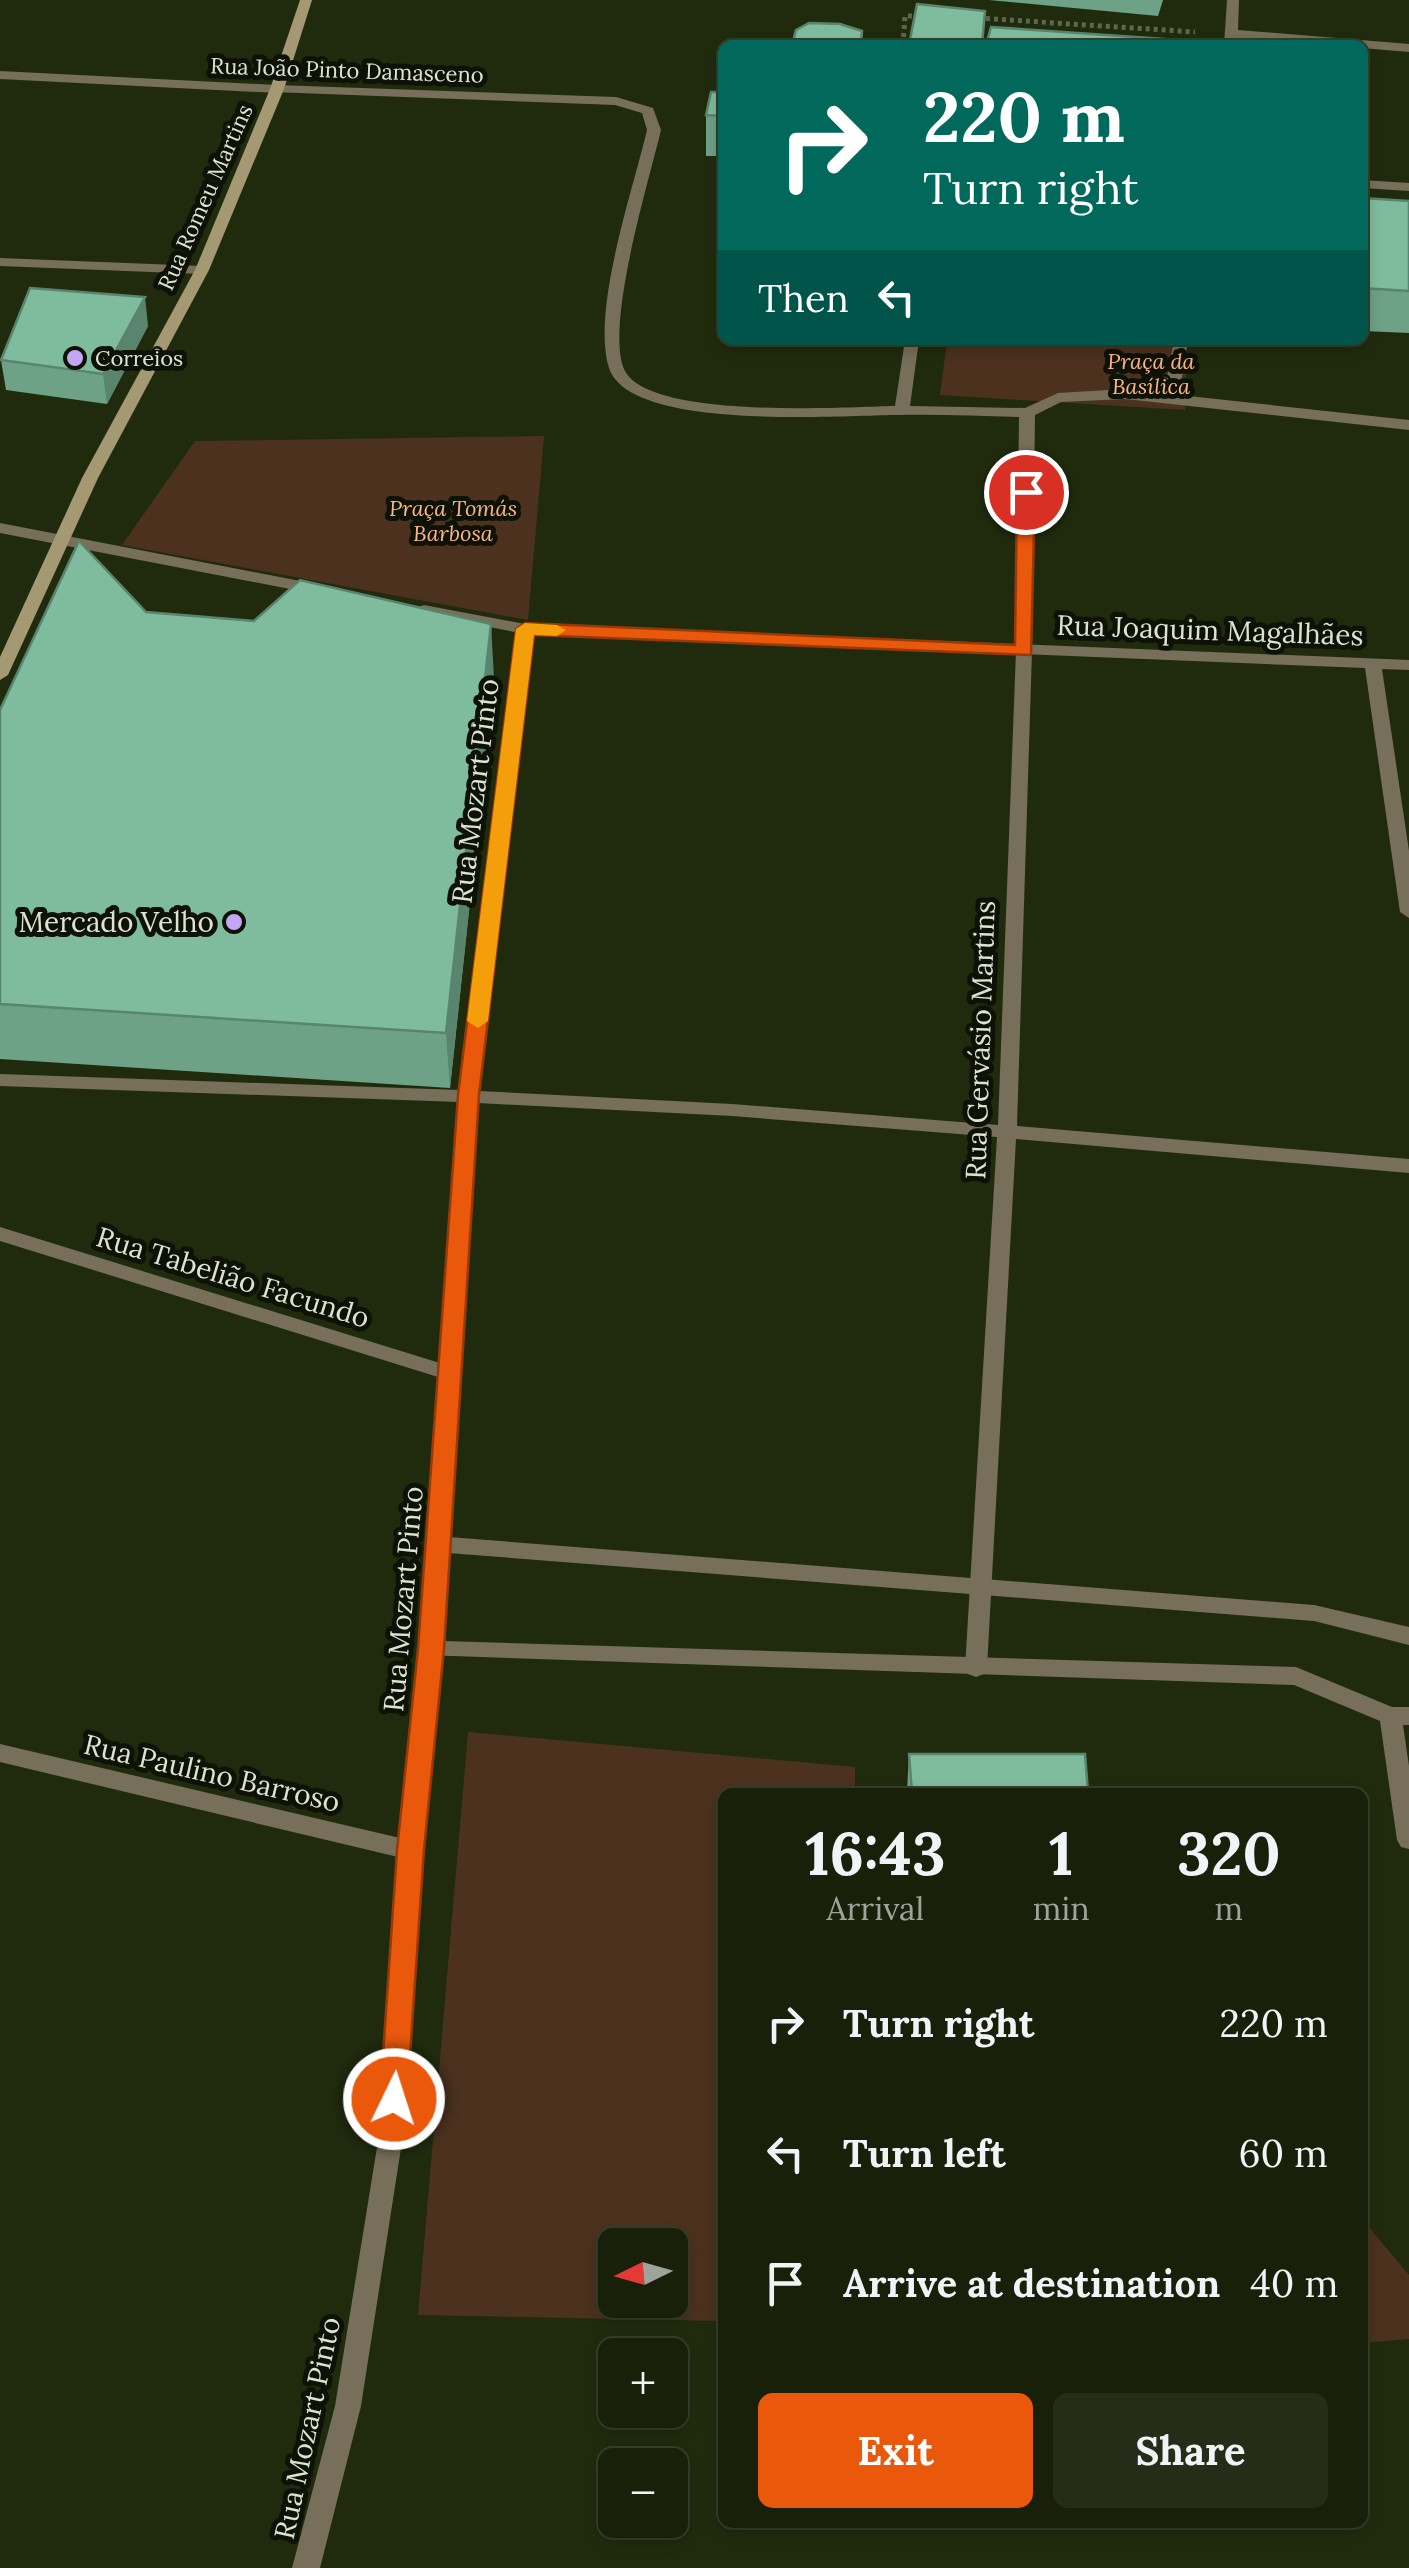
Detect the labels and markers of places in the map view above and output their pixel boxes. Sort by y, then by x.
place label: Correios [95,344,183,372]
marker: Correios [64,347,86,369]
pin [984,450,1069,535]
place label: Mercado Velho [18,904,214,940]
marker: Mercado Velho [223,911,245,933]

